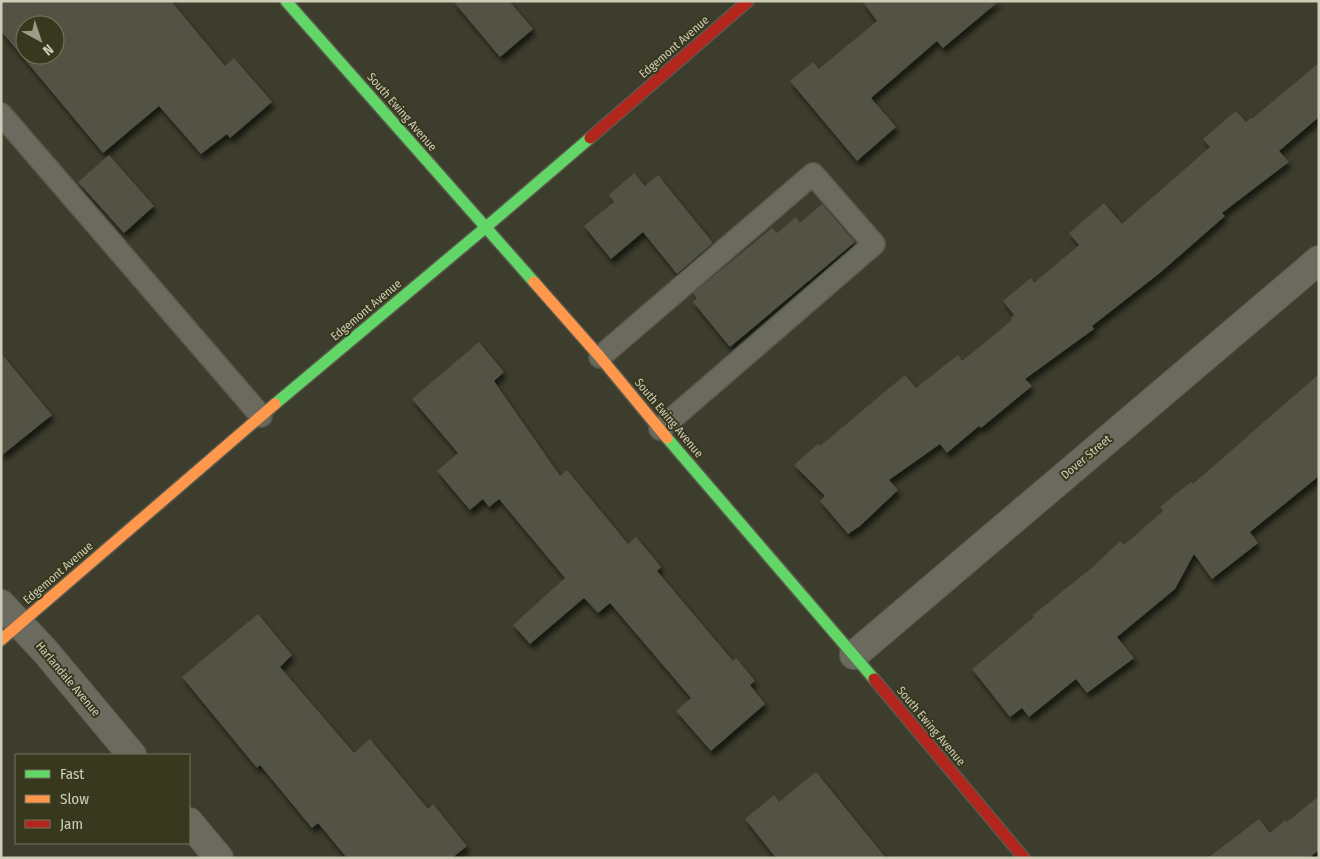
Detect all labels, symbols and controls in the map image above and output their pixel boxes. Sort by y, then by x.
street label: Edgemont Avenue [636,13,712,81]
north arrow [15,15,65,65]
text: N [39,40,57,59]
street label: South Ewing Avenue [364,70,440,154]
street label: Edgemont Avenue [328,276,404,344]
street label: South Ewing Avenue [632,376,706,460]
street label: Dover Street [1058,432,1114,482]
street label: Edgemont Avenue [20,539,96,607]
street label: Harlandale Avenue [33,639,103,719]
street label: South Ewing Avenue [894,684,968,768]
legend [15,754,190,844]
text: Fast [60,765,84,783]
text: Slow [60,790,89,808]
text: Jam [60,815,83,833]

